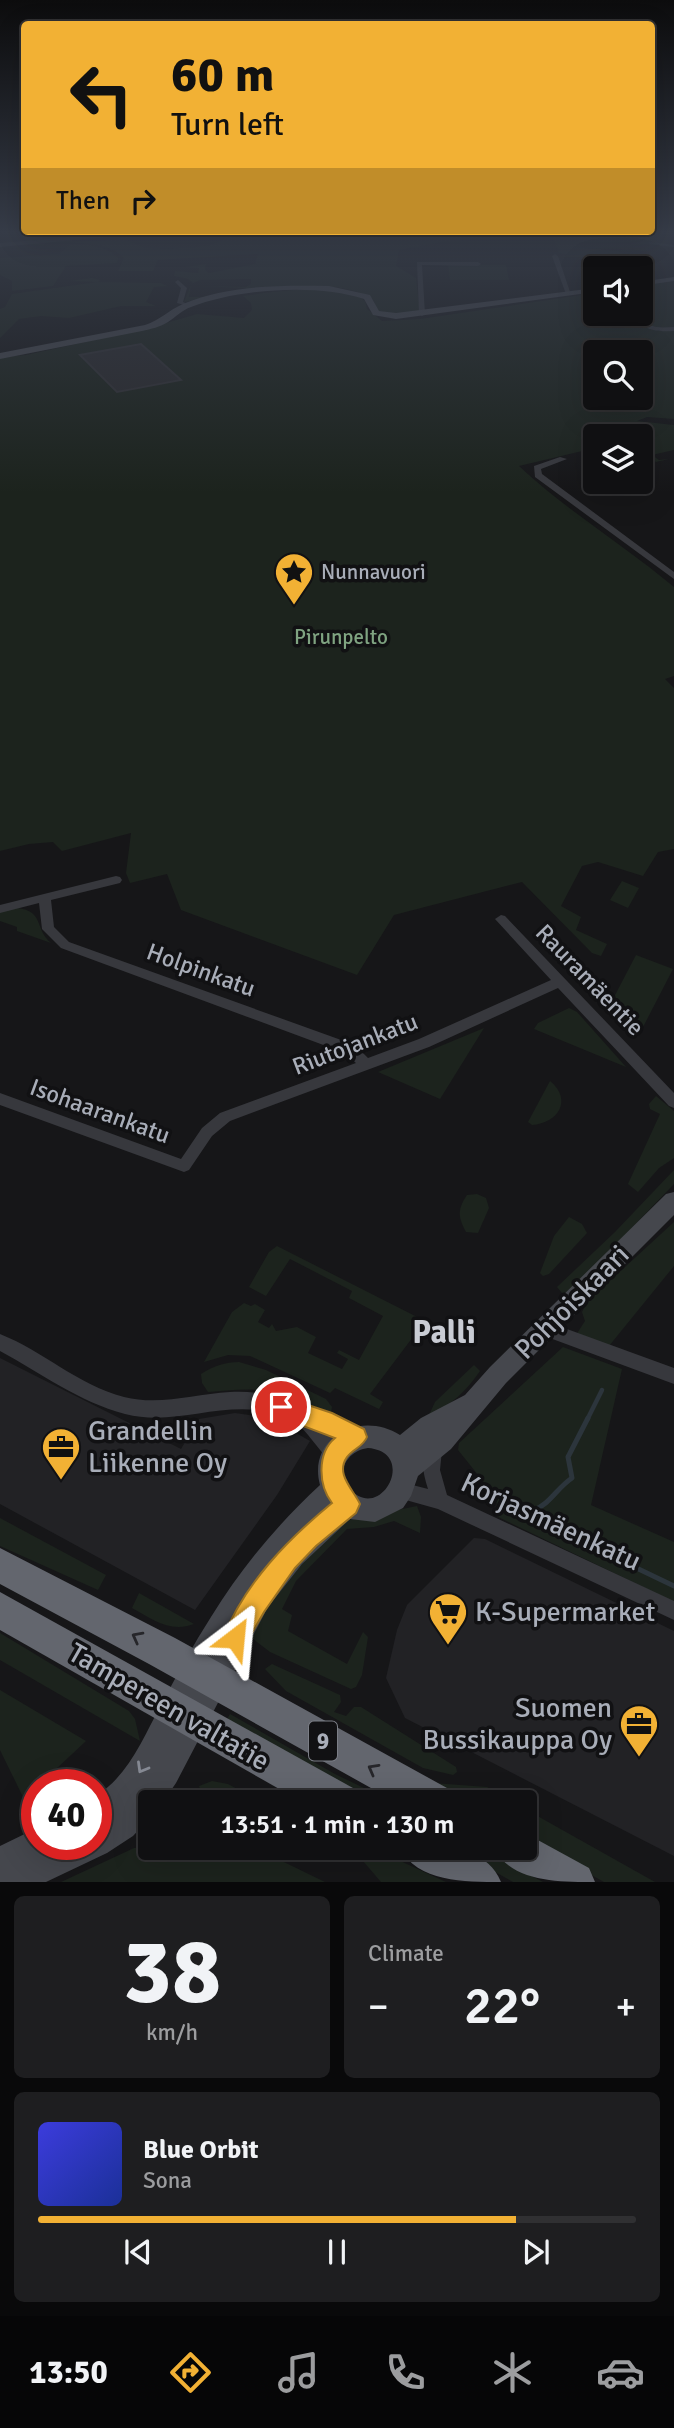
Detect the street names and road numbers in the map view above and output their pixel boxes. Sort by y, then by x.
street label: Rauramäentie [529,918,651,1042]
street label: Holpinkatu [143,936,259,1004]
street label: Riutojankatu [288,1006,422,1082]
street label: Isohaarankatu [26,1072,174,1150]
street label: Pohjoiskaari [508,1238,636,1366]
street label: Korjasmäenkatu [456,1465,646,1579]
street label: Tampereen valtatie [63,1636,275,1778]
road number: 9 [309,1722,337,1760]

